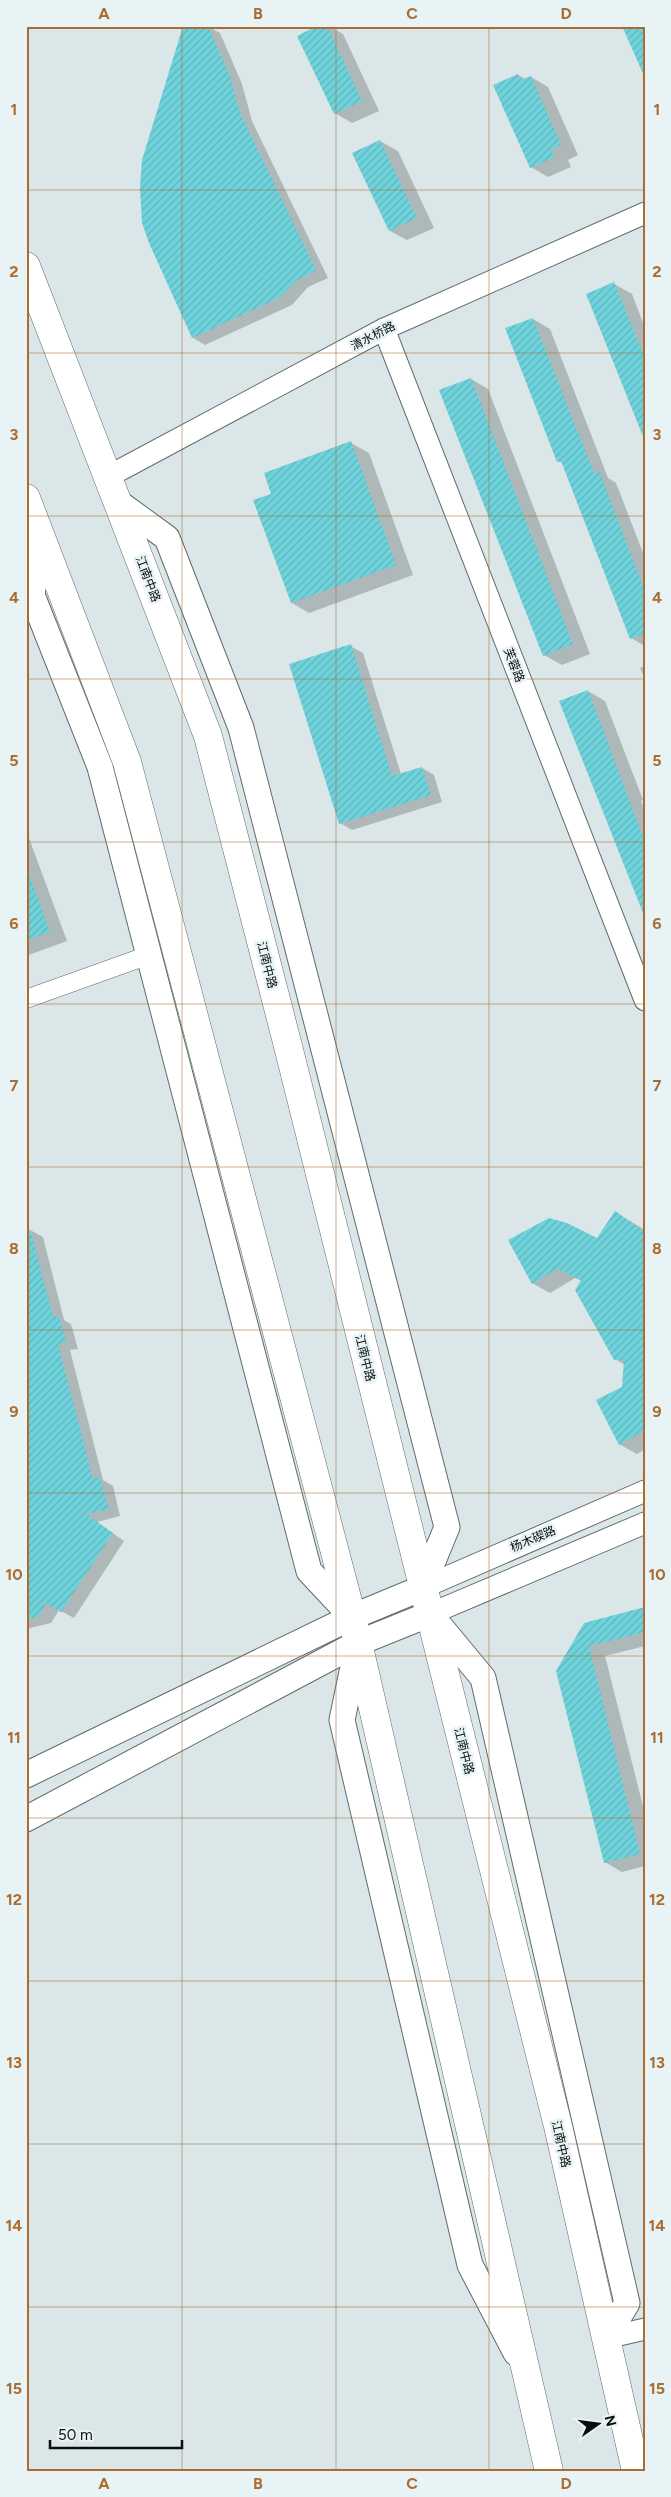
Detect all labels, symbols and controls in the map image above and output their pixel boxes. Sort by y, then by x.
text: A [98,4,110,23]
text: B [253,4,263,23]
text: C [406,4,418,23]
text: D [560,4,572,23]
text: 1 [11,100,17,119]
text: 1 [654,100,660,119]
text: 2 [9,262,19,281]
text: 2 [652,262,662,281]
street label: 清水桥路 [348,319,398,353]
text: 3 [10,425,19,444]
text: 3 [653,425,662,444]
street label: 江南中路 [133,554,163,604]
text: 4 [9,588,19,607]
text: 4 [652,588,662,607]
street label: 芙蓉路 [501,646,527,684]
text: 5 [9,751,19,770]
text: 5 [652,751,662,770]
text: 6 [9,914,19,933]
text: 6 [652,914,662,933]
street label: 江南中路 [254,940,280,990]
text: 7 [10,1076,19,1095]
text: 7 [653,1076,662,1095]
text: 8 [9,1239,19,1258]
text: 8 [652,1239,662,1258]
street label: 江南中路 [352,1333,378,1383]
text: 9 [9,1402,19,1421]
text: 9 [652,1402,662,1421]
street label: 杨木碶路 [508,1523,558,1555]
text: 10 [5,1565,23,1584]
text: 10 [648,1565,666,1584]
street label: 江南中路 [451,1726,477,1776]
text: 11 [7,1728,21,1747]
text: 11 [650,1728,664,1747]
text: 12 [6,1890,22,1909]
text: 12 [649,1890,665,1909]
text: 13 [6,2053,22,2072]
text: 13 [649,2053,665,2072]
street label: 江南中路 [549,2119,573,2169]
text: 14 [6,2216,22,2235]
text: 14 [649,2216,665,2235]
text: 15 [6,2379,22,2398]
text: 15 [649,2379,665,2398]
north arrow [574,2400,624,2450]
text: N [601,2414,620,2428]
scale bar [50,2417,182,2449]
text: 50 m [58,2426,93,2444]
text: A [98,2474,110,2493]
text: B [253,2474,263,2493]
text: C [406,2474,418,2493]
text: D [560,2474,572,2493]

